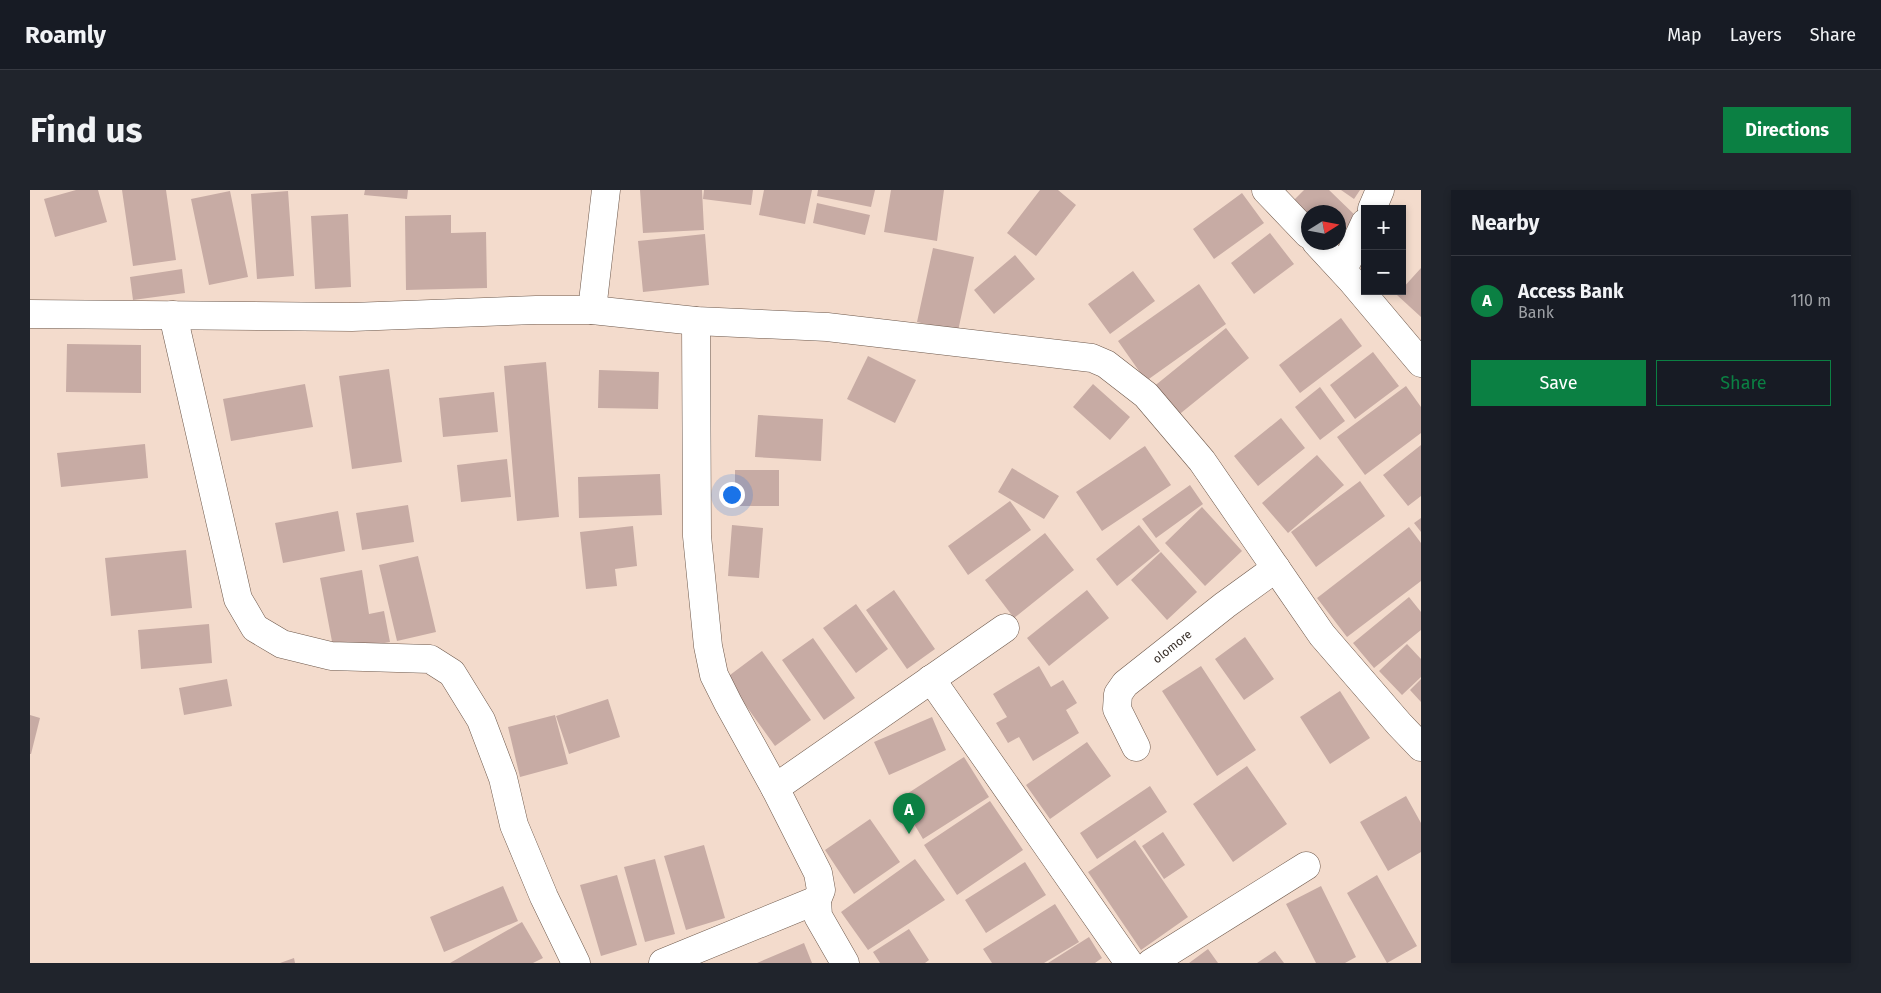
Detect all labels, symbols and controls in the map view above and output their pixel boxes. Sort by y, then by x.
text: Roamly [25,21,106,49]
text: Map [1667,24,1702,46]
text: Layers [1730,24,1782,46]
text: Share [1810,24,1856,46]
button: Directions [1723,107,1851,153]
text: Find us [30,109,142,151]
north arrow [1301,205,1346,250]
map controls [1361,205,1406,295]
button: + [1361,205,1406,250]
text: Nearby [1471,210,1539,236]
button: − [1361,250,1406,295]
text: Access Bank [1518,280,1623,303]
text: A [1482,291,1492,310]
text: 110 m [1790,291,1831,310]
text: Bank [1518,303,1554,322]
button: Save [1471,360,1646,406]
button: Share [1656,360,1831,406]
your location [719,482,745,508]
street label: olomore [1150,627,1195,666]
pin: A [893,793,925,834]

